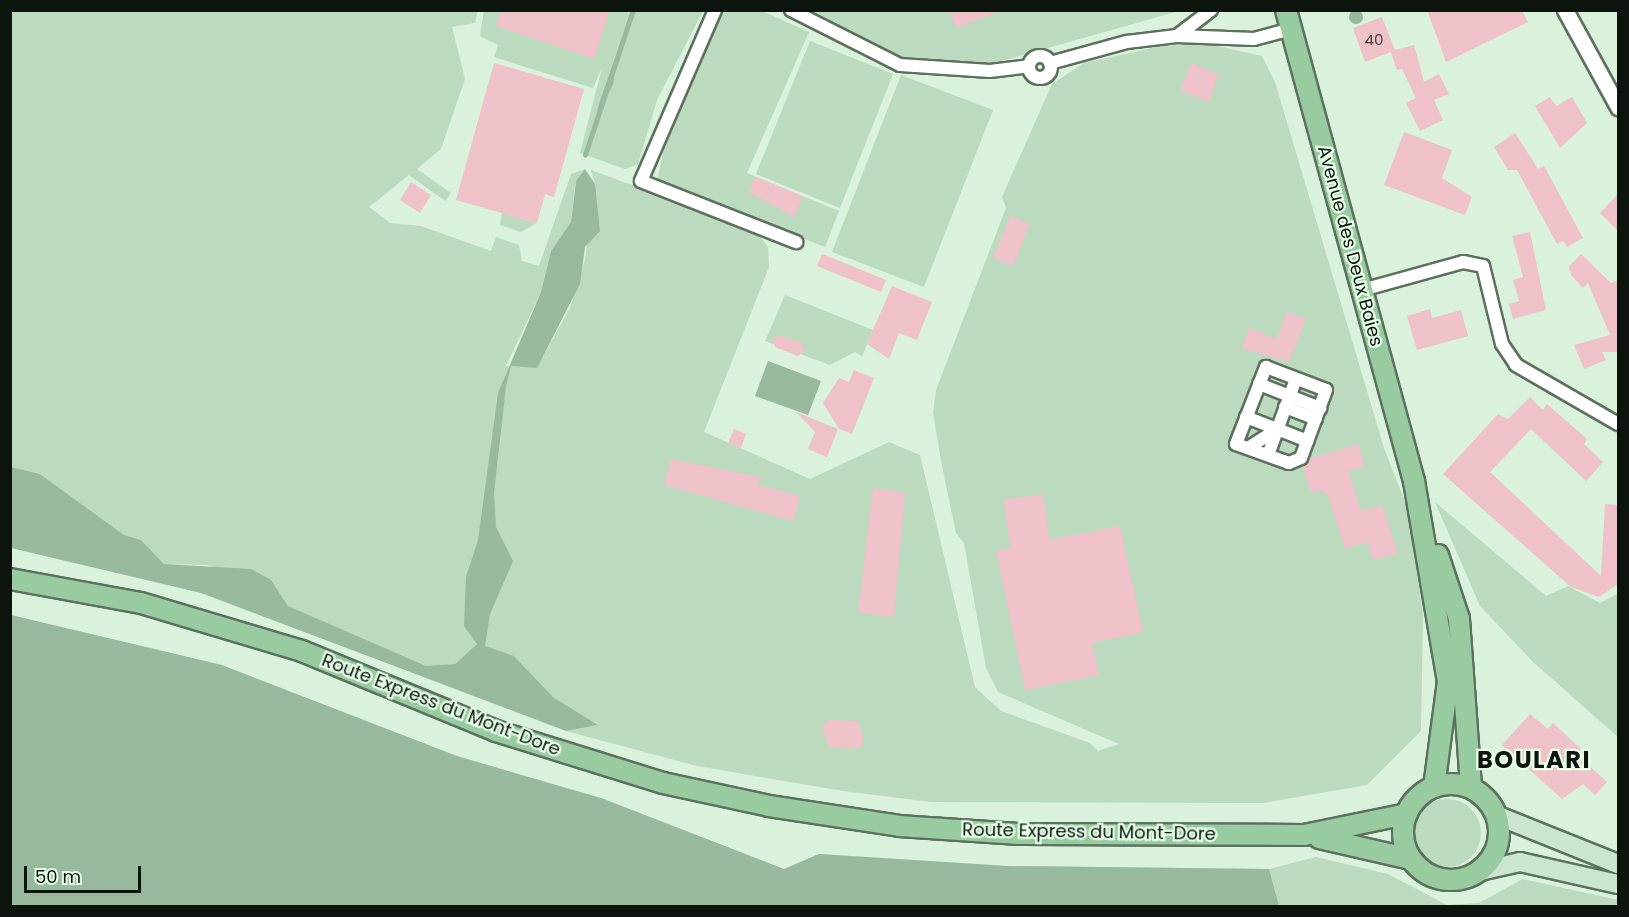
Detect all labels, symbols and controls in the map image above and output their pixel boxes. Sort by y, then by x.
house number: 40 [1365,31,1383,49]
street label: Avenue des Deux Baies [1313,143,1387,349]
street label: Route Express du Mont-Dore [319,649,563,761]
district label: BOULARI [1477,746,1591,774]
street label: Route Express du Mont-Dore [962,819,1216,845]
scale bar [27,854,144,892]
text: 50 m [35,864,81,889]

